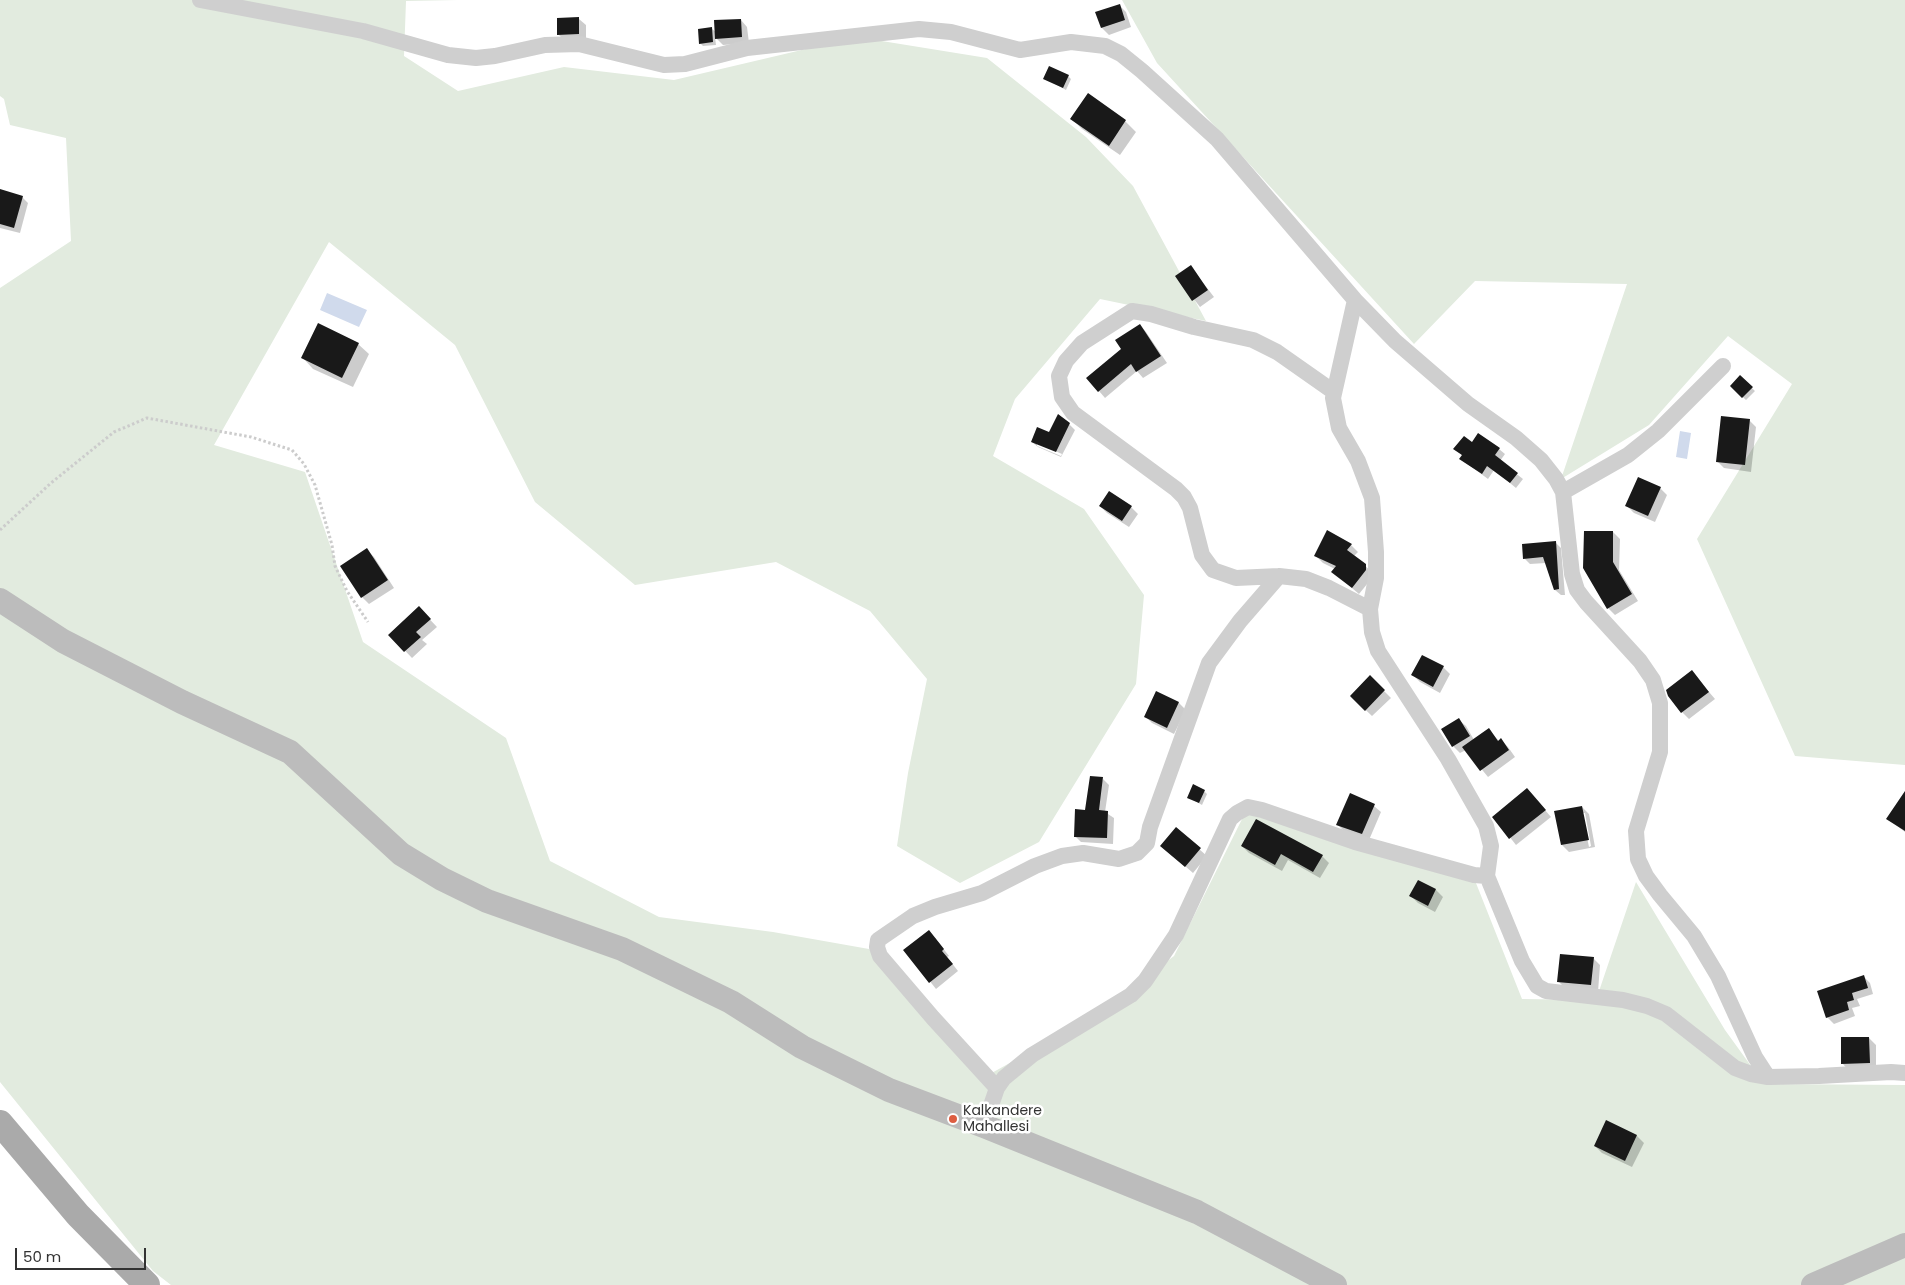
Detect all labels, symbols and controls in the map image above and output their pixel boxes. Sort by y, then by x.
place label: Kalkandere Mahallesi [963,1103,1042,1136]
marker: Kalkandere Mahallesi [947,1113,959,1125]
scale bar [18,1238,149,1270]
text: 50 m [23,1246,61,1267]

